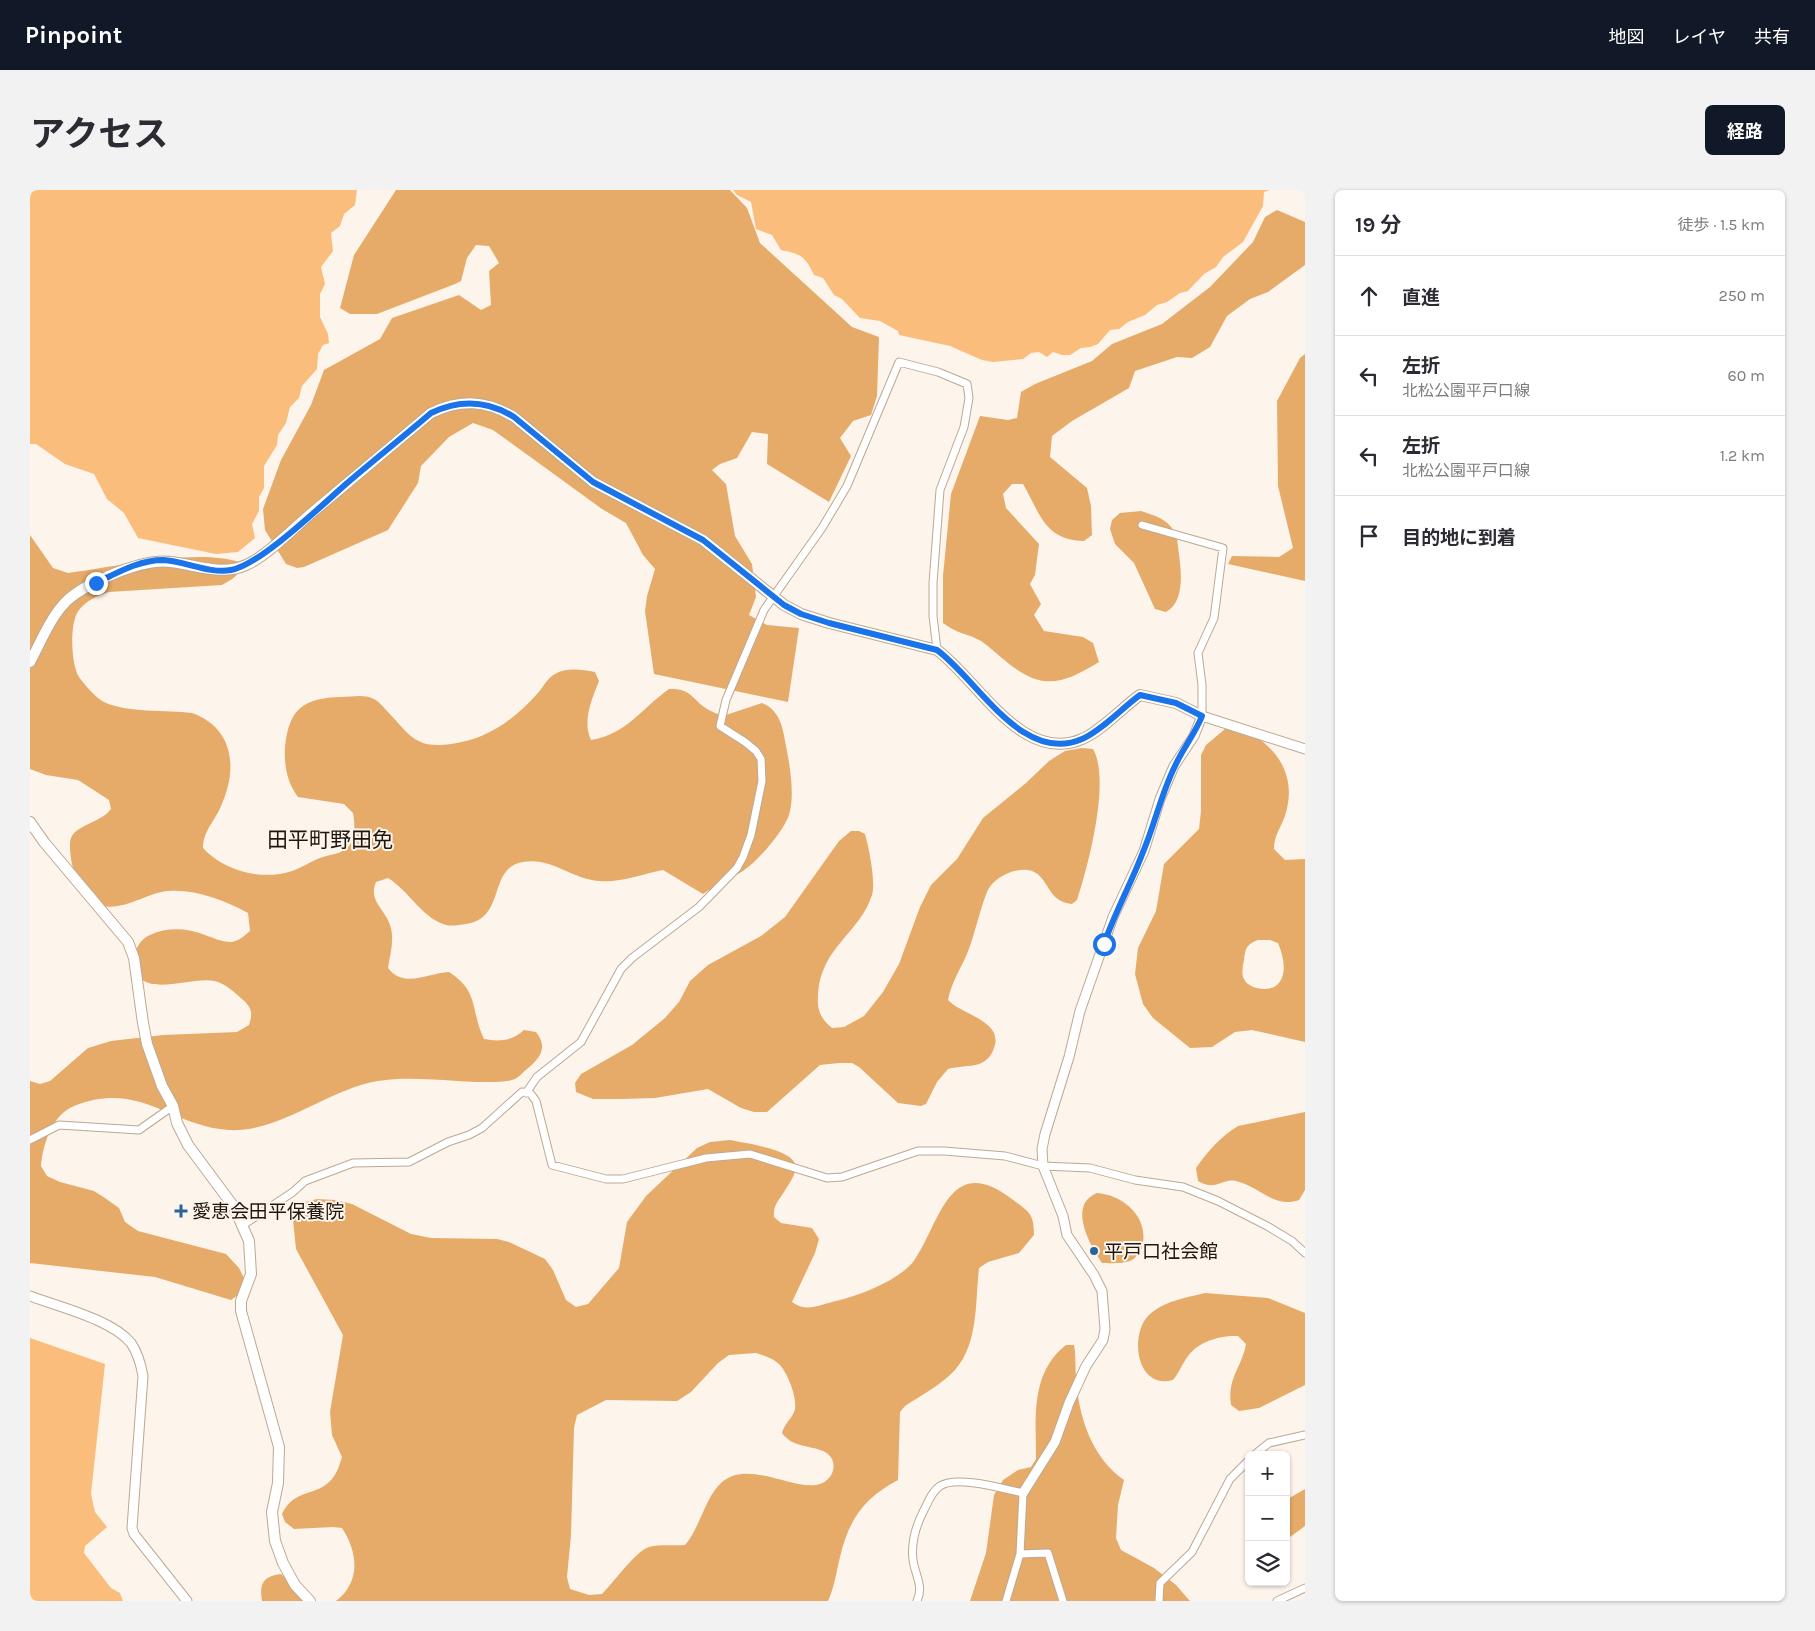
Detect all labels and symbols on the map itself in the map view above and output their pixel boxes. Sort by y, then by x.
route end [85,572,108,595]
district label: 田平町野田免 [267,828,393,852]
route start [1093,933,1116,956]
place label: 愛恵会田平保養院 [192,1201,344,1223]
marker: 愛恵会田平保養院 [174,1204,188,1218]
place label: 平戸口社会館 [1104,1241,1218,1263]
marker: 平戸口社会館 [1088,1245,1100,1257]

